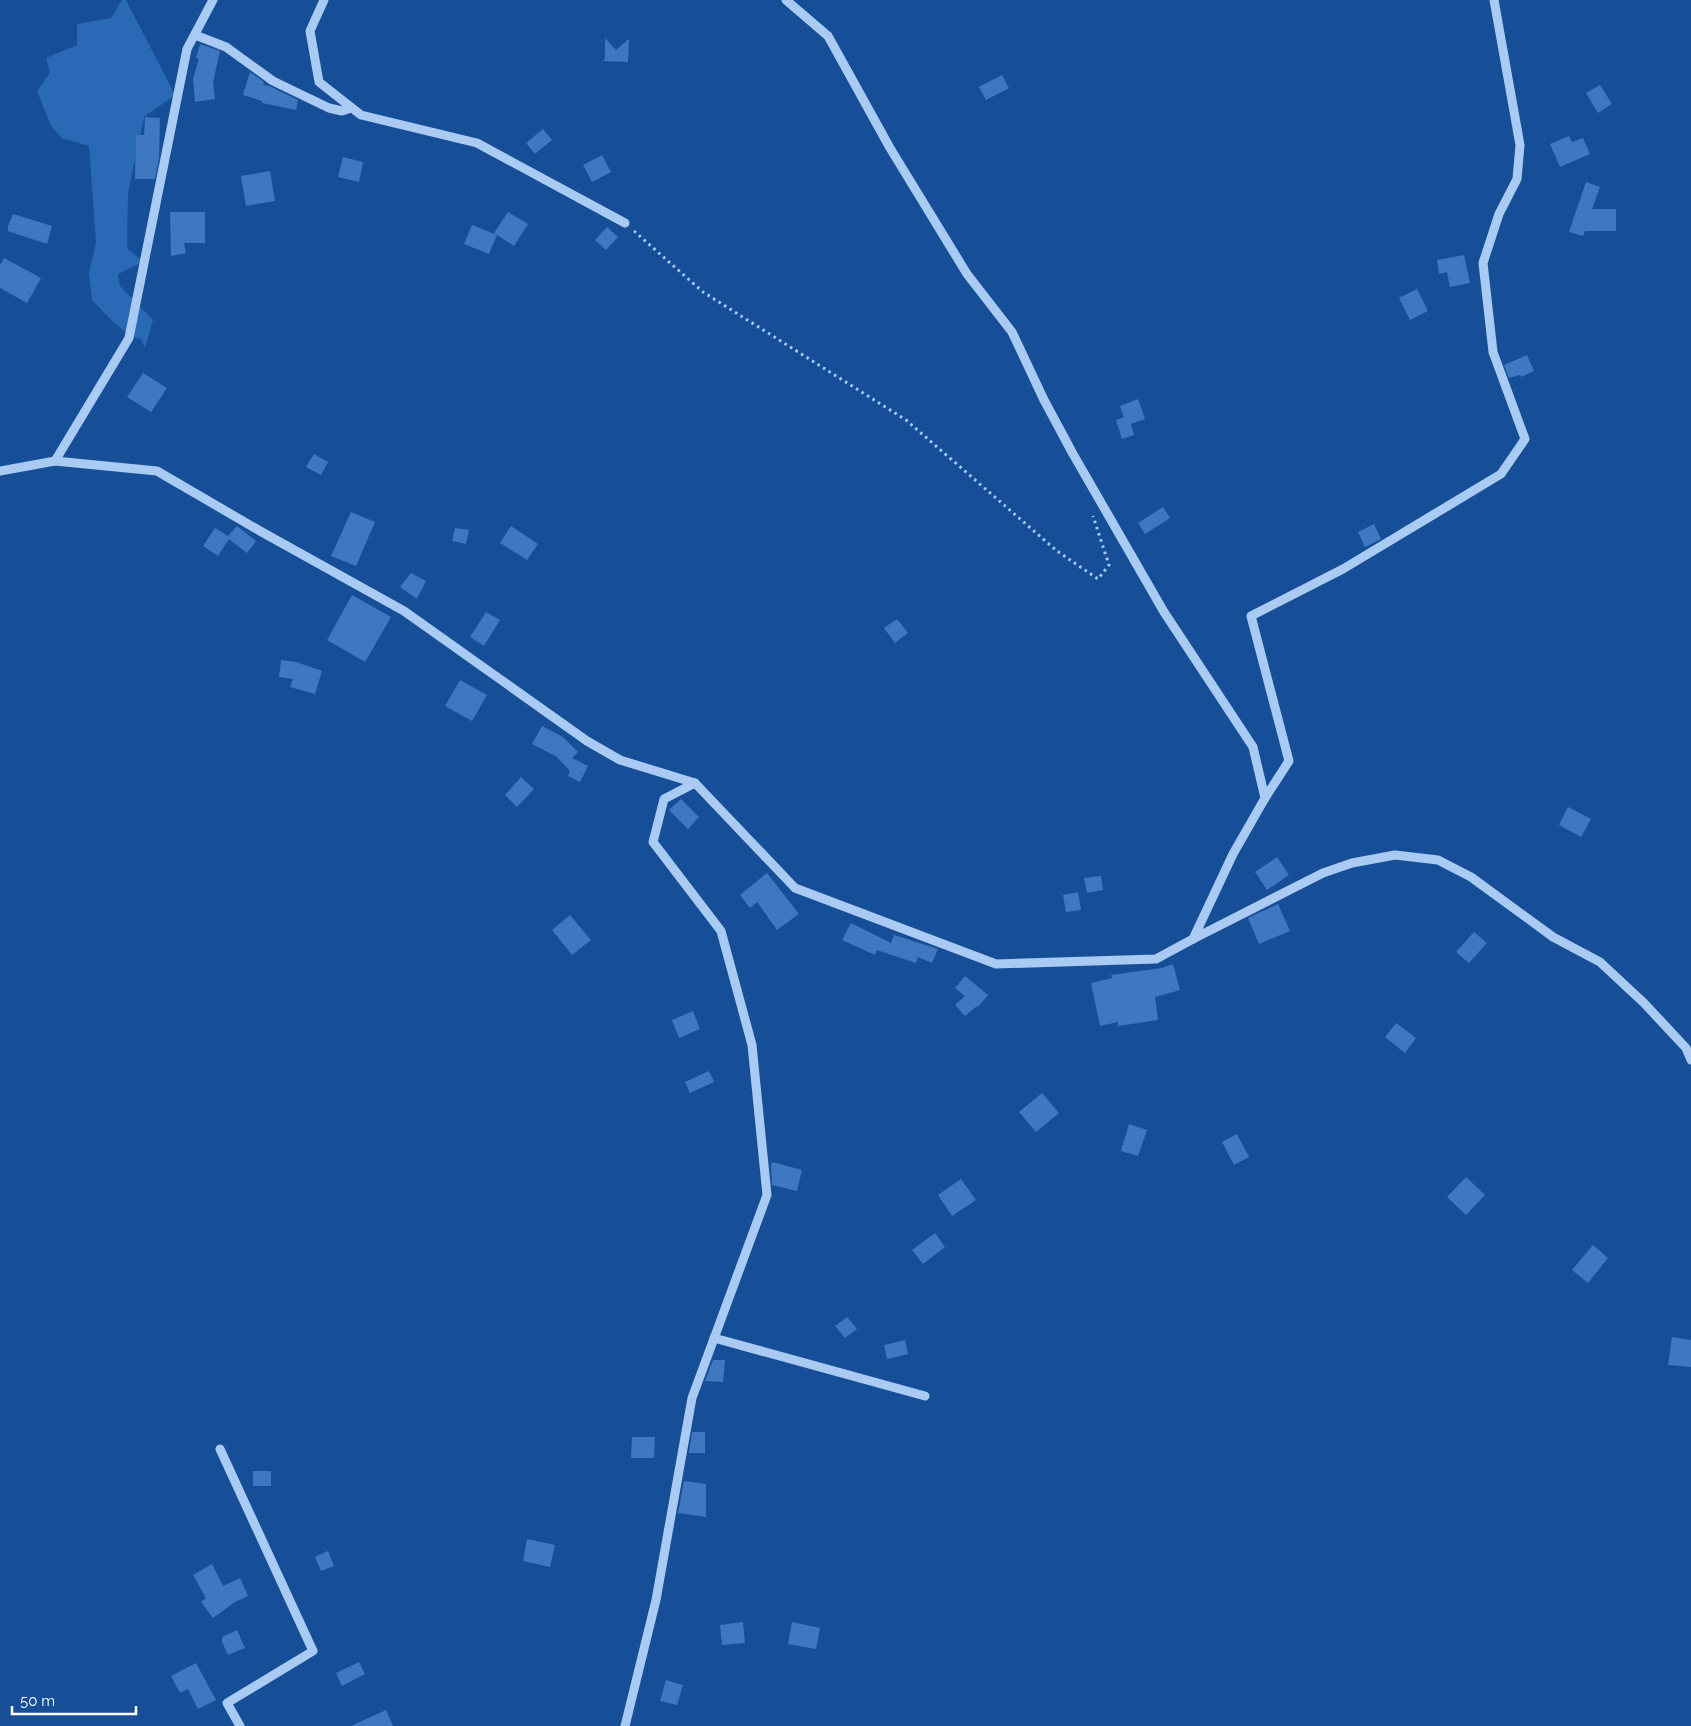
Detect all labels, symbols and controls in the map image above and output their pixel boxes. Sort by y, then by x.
scale bar [12,1684,136,1716]
text: 50 m [20,1692,55,1710]

